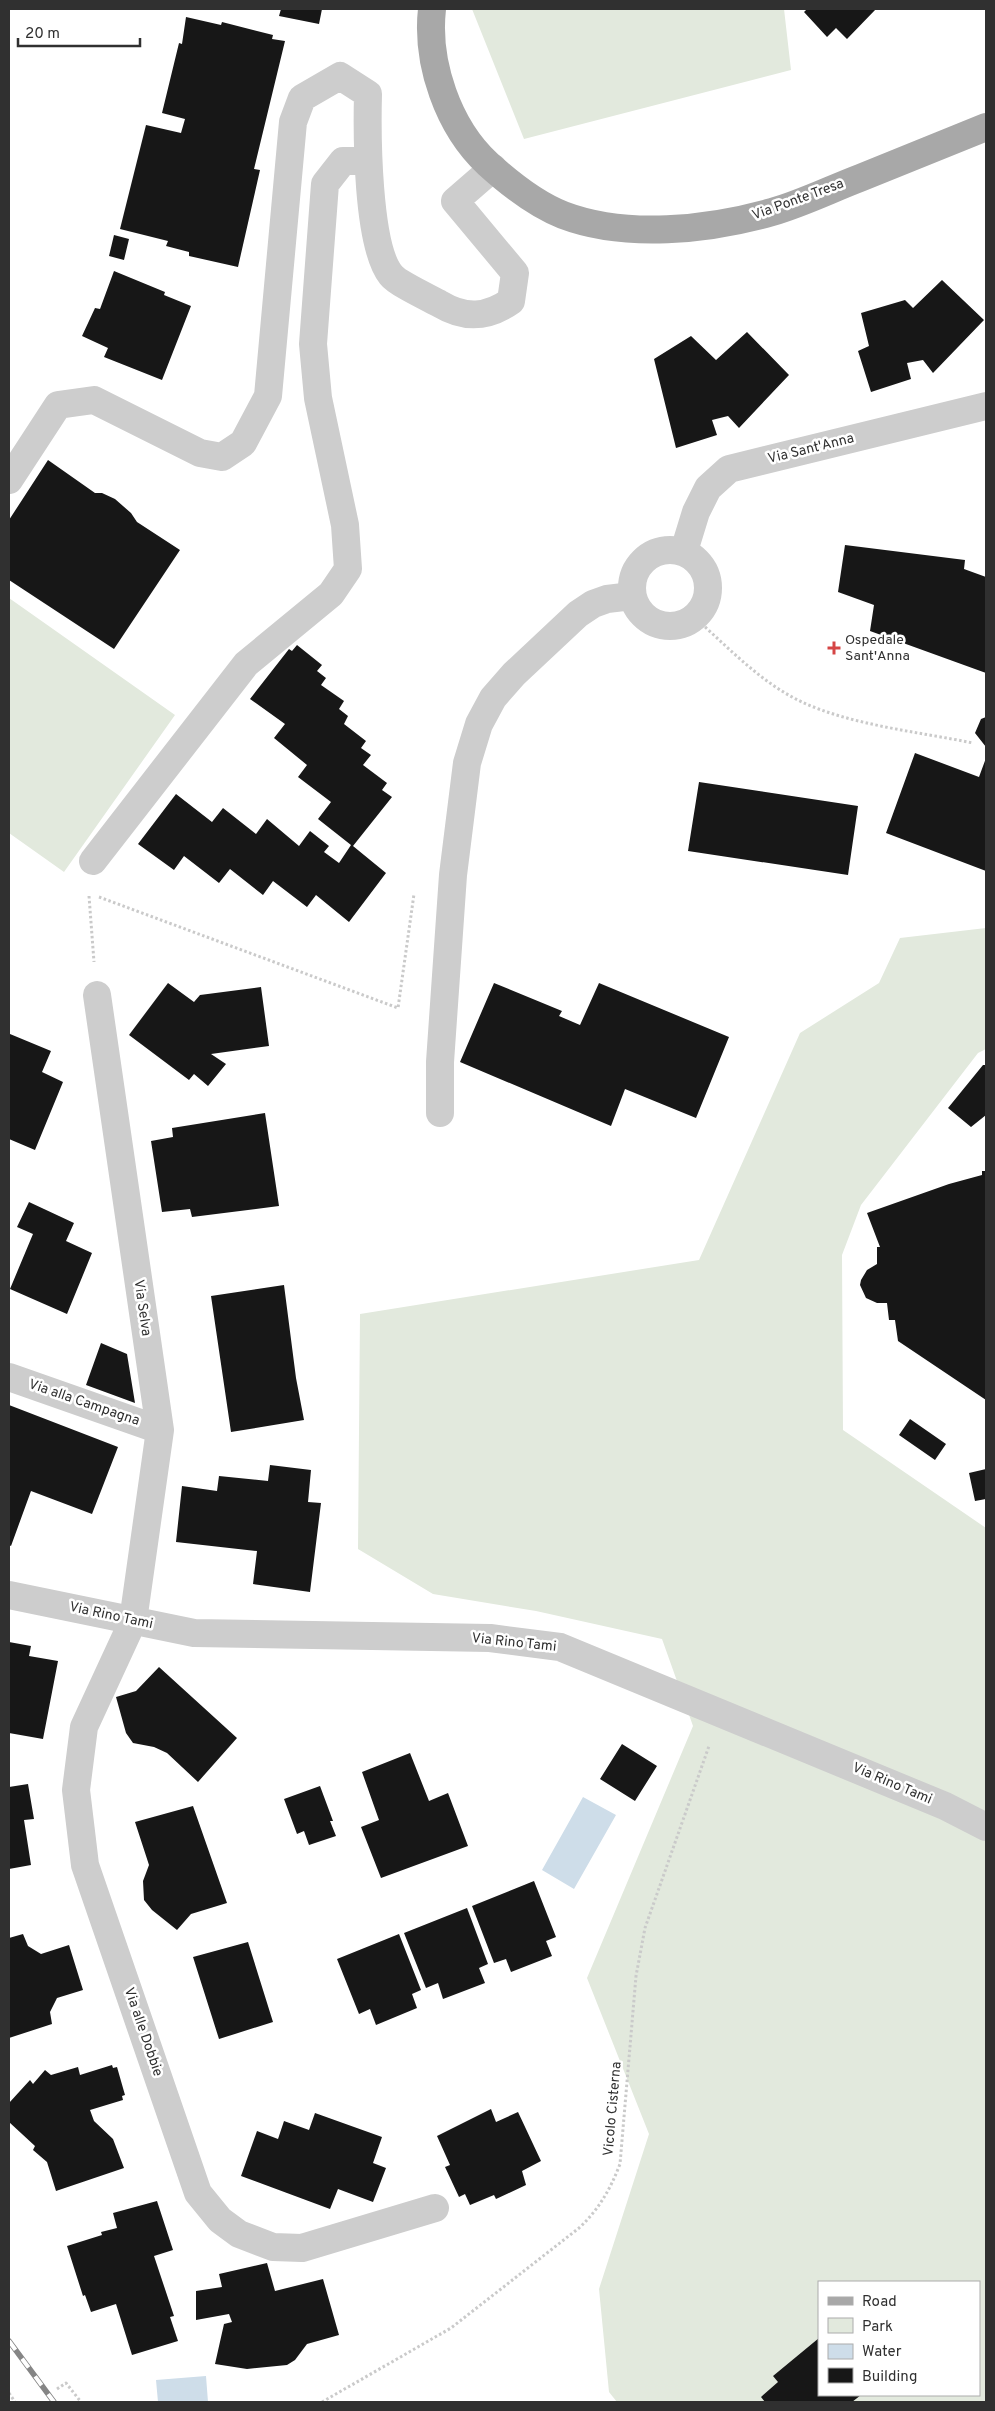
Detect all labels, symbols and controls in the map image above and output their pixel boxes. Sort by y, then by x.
scale bar [18,15,140,47]
text: 20 m [25,25,60,44]
street label: Via Ponte Tresa [750,176,846,224]
street label: Via Sant'Anna [766,430,856,468]
place label: Ospedale Sant'Anna [845,632,910,665]
marker: Ospedale Sant'Anna [827,641,841,655]
street label: Via Selva [130,1279,154,1337]
street label: Via alla Campagna [26,1376,142,1430]
street label: Via Rino Tami [68,1599,154,1633]
street label: Via Rino Tami [471,1630,557,1656]
street label: Via Rino Tami [850,1760,934,1808]
street label: Via alle Dobbie [120,1985,166,2079]
street label: Vicolo Cisterna [600,2061,626,2157]
legend [818,2281,980,2396]
text: Road [862,2293,897,2312]
text: Park [862,2318,893,2337]
text: Water [862,2343,902,2362]
text: Building [862,2368,917,2387]

